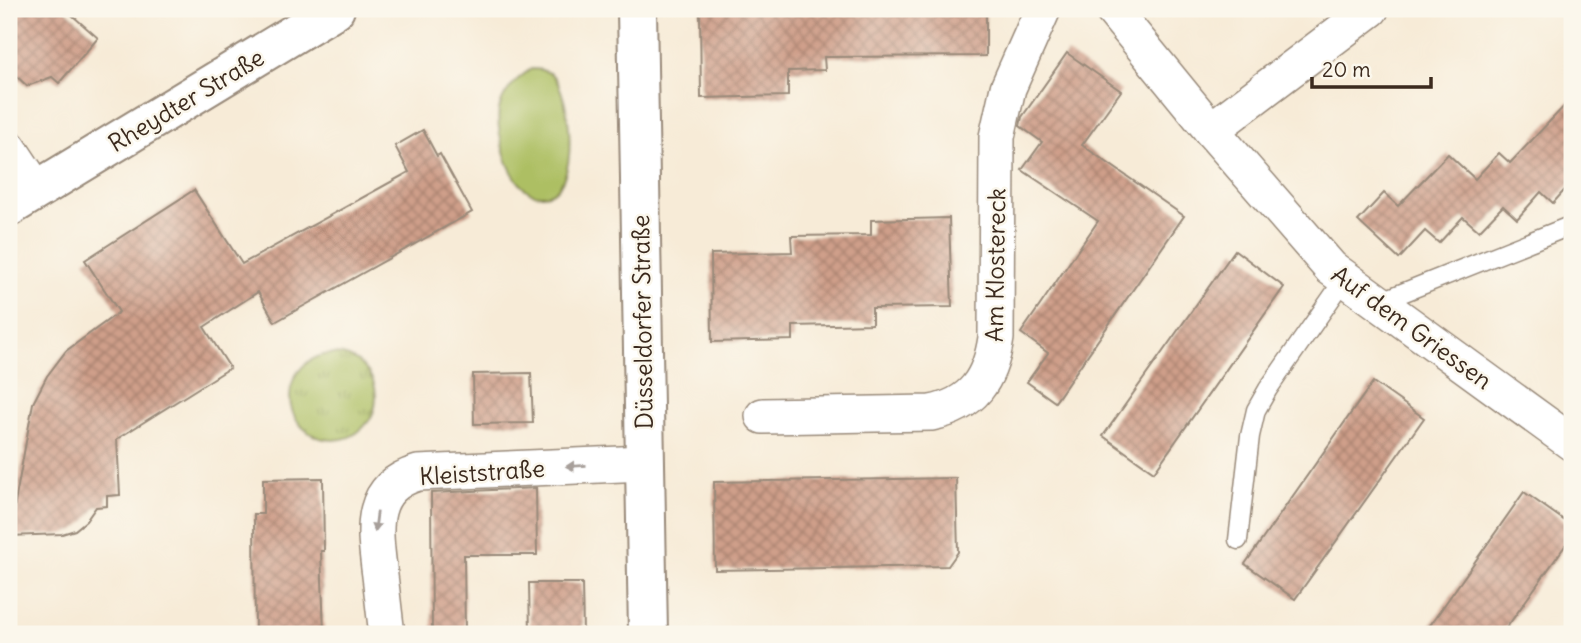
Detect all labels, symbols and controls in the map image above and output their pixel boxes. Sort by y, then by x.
street label: Rheydter Straße [103,42,269,158]
scale bar [1312,46,1430,90]
text: 20 m [1322,56,1371,83]
street label: Am Klostereck [979,188,1011,342]
street label: Düsseldorfer Straße [625,214,659,430]
street label: Auf dem Griessen [1326,259,1498,395]
street label: Kleiststraße [418,453,546,491]
one-way arrow [565,460,587,471]
one-way arrow [371,511,382,533]

